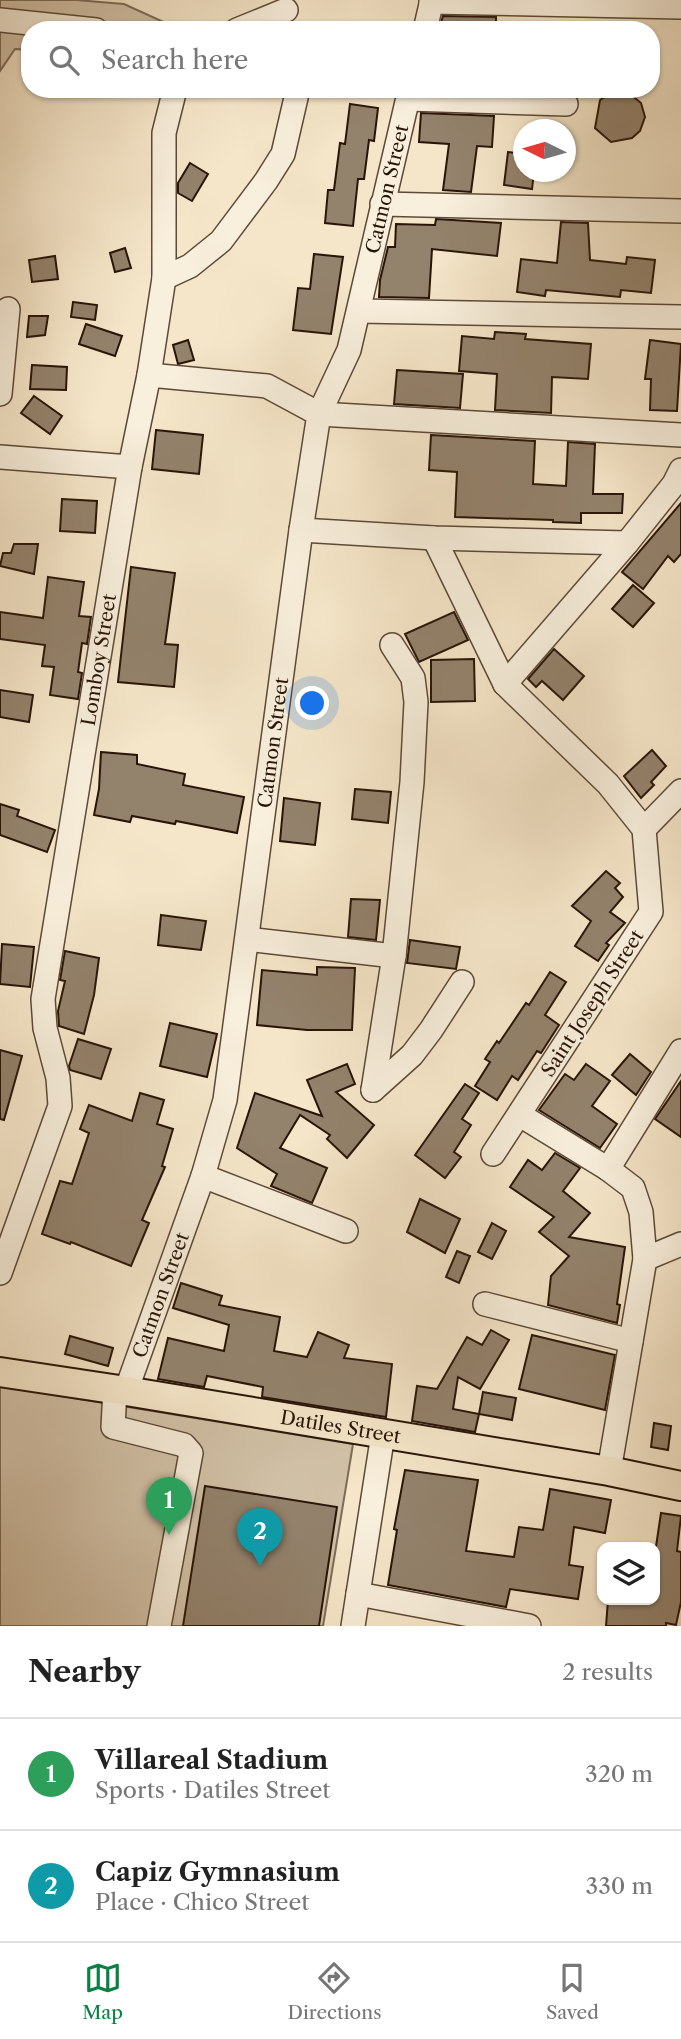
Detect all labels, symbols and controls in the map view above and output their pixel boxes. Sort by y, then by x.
search box [21,21,660,98]
icon: search [45,41,83,79]
text: Search here [101,44,248,76]
north arrow [513,119,576,182]
street label: Catmon Street [361,122,413,256]
street label: Lomboy Street [77,592,121,727]
street label: Catmon Street [253,676,293,809]
your location [295,686,329,720]
street label: Saint Joseph Street [536,925,649,1081]
street label: Catmon Street [128,1229,194,1361]
street label: Datiles Street [279,1406,403,1448]
pin: 1 [146,1477,192,1535]
pin: 2 [237,1508,283,1566]
map controls [597,1542,660,1605]
button: layers [597,1542,660,1605]
text: Nearby [28,1653,141,1690]
text: 2 results [562,1658,653,1686]
text: Villareal Stadium [95,1744,328,1776]
text: 1 [46,1760,56,1788]
text: 320 m [585,1760,653,1788]
text: Sports · Datiles Street [95,1776,330,1804]
text: Capiz Gymnasium [95,1856,340,1888]
text: 2 [44,1872,58,1900]
text: 330 m [586,1872,653,1900]
text: Place · Chico Street [95,1888,309,1916]
tab: Map [82,1959,123,2024]
tab: Directions [288,1959,381,2024]
tab: Saved [546,1959,599,2024]

